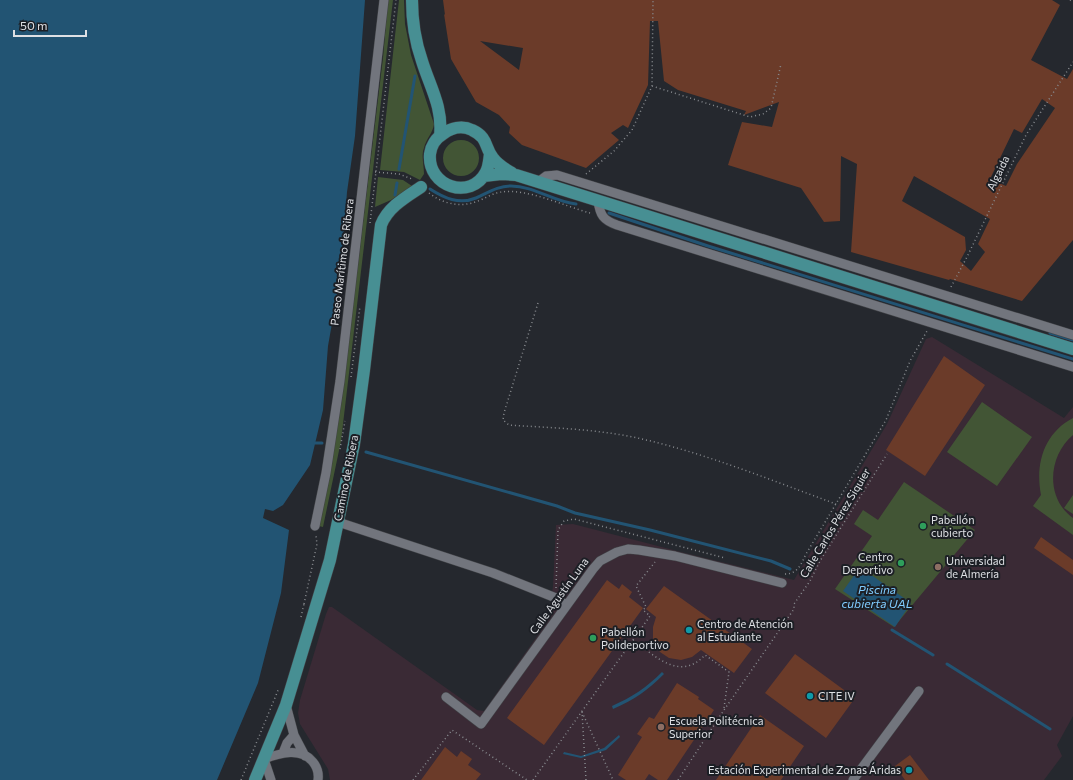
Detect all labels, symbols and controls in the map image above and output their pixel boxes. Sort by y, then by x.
scale bar [14,12,86,38]
text: 50 m [20,18,48,32]
street label: Algaida [984,153,1011,192]
street label: Paseo Marítimo de Ribera [327,198,356,326]
street label: Camino de Ribera [331,434,360,522]
street label: Calle Carlos Pérez Siquier [797,465,873,580]
place label: Pabellón cubierto [931,513,974,539]
marker: Pabellón cubierto [918,521,928,531]
place label: Centro Deportivo [842,550,893,576]
place label: Universidad de Almería [946,554,1005,580]
street label: Calle Agustín Luna [526,555,591,637]
marker: Centro Deportivo [896,558,906,568]
marker: Universidad de Almería [933,562,943,572]
water label: Piscina cubierta UAL [841,582,913,610]
place label: Centro de Atención al Estudiante [697,617,793,643]
place label: Pabellón Polideportivo [601,625,669,651]
marker: Centro de Atención al Estudiante [684,625,694,635]
marker: Pabellón Polideportivo [588,633,598,643]
place label: CITE IV [818,689,855,702]
marker: CITE IV [805,691,815,701]
place label: Escuela Politécnica Superior [669,714,763,740]
marker: Escuela Politécnica Superior [656,722,666,732]
place label: Estación Experimental de Zonas Áridas [708,762,901,776]
marker: Estación Experimental de Zonas Áridas [904,765,914,775]

